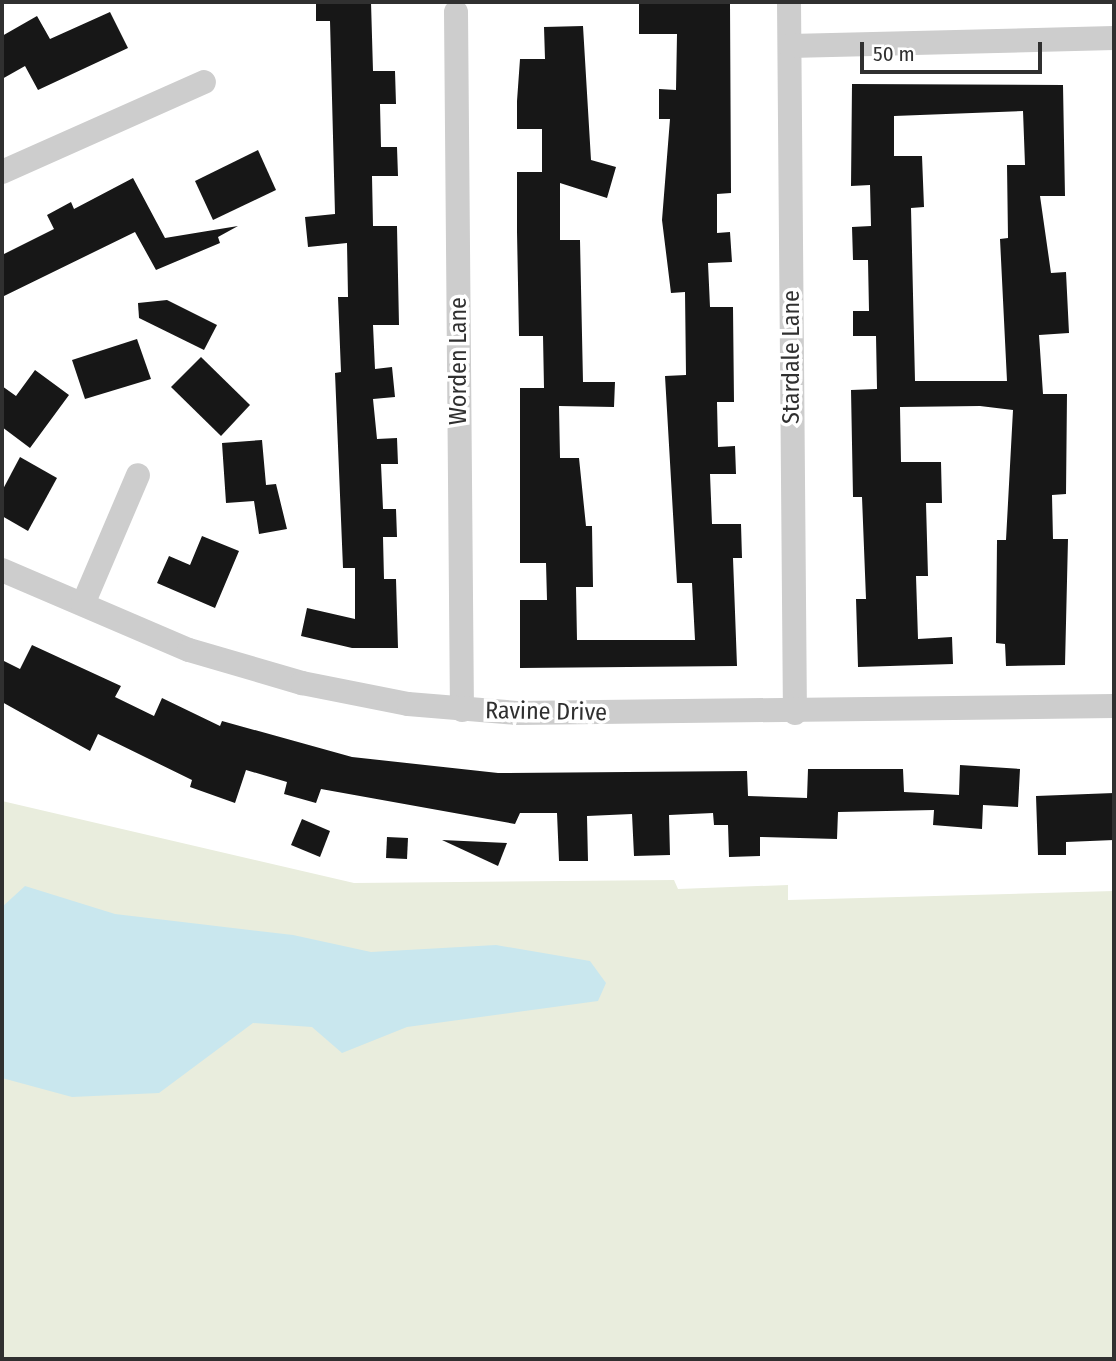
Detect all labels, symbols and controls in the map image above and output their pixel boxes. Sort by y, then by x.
scale bar [864,28,1046,72]
text: 50 m [873,41,915,67]
street label: Stardale Lane [778,290,806,424]
street label: Worden Lane [445,297,473,425]
street label: Ravine Drive [485,697,607,727]

